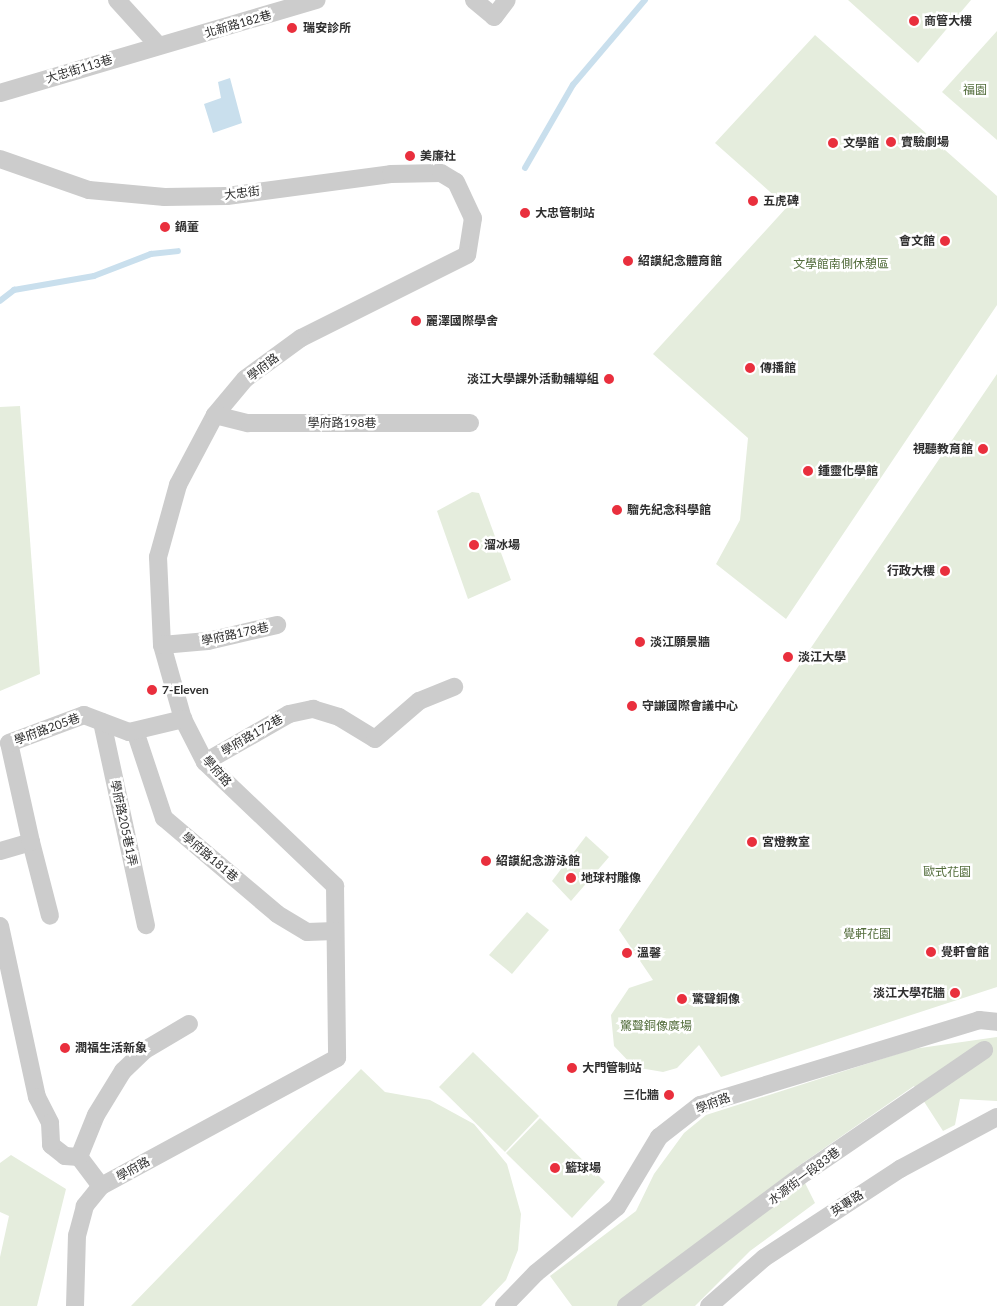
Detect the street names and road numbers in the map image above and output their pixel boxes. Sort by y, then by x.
street label: 北新路182巷 [203,8,273,40]
street label: 大忠街113巷 [44,52,114,86]
street label: 大忠街 [223,184,261,202]
street label: 學府路 [244,350,282,384]
street label: 學府路198巷 [308,416,376,430]
street label: 學府路178巷 [200,620,270,648]
street label: 學府路205巷 [12,710,82,748]
street label: 學府路172巷 [219,712,285,758]
street label: 學府路 [200,753,234,789]
street label: 學府路205巷1弄 [108,779,140,867]
street label: 學府路181巷 [179,829,241,885]
street label: 學府路 [694,1090,732,1116]
street label: 水源街一段83巷 [765,1144,843,1208]
street label: 學府路 [114,1154,152,1184]
street label: 英專路 [828,1187,866,1219]

